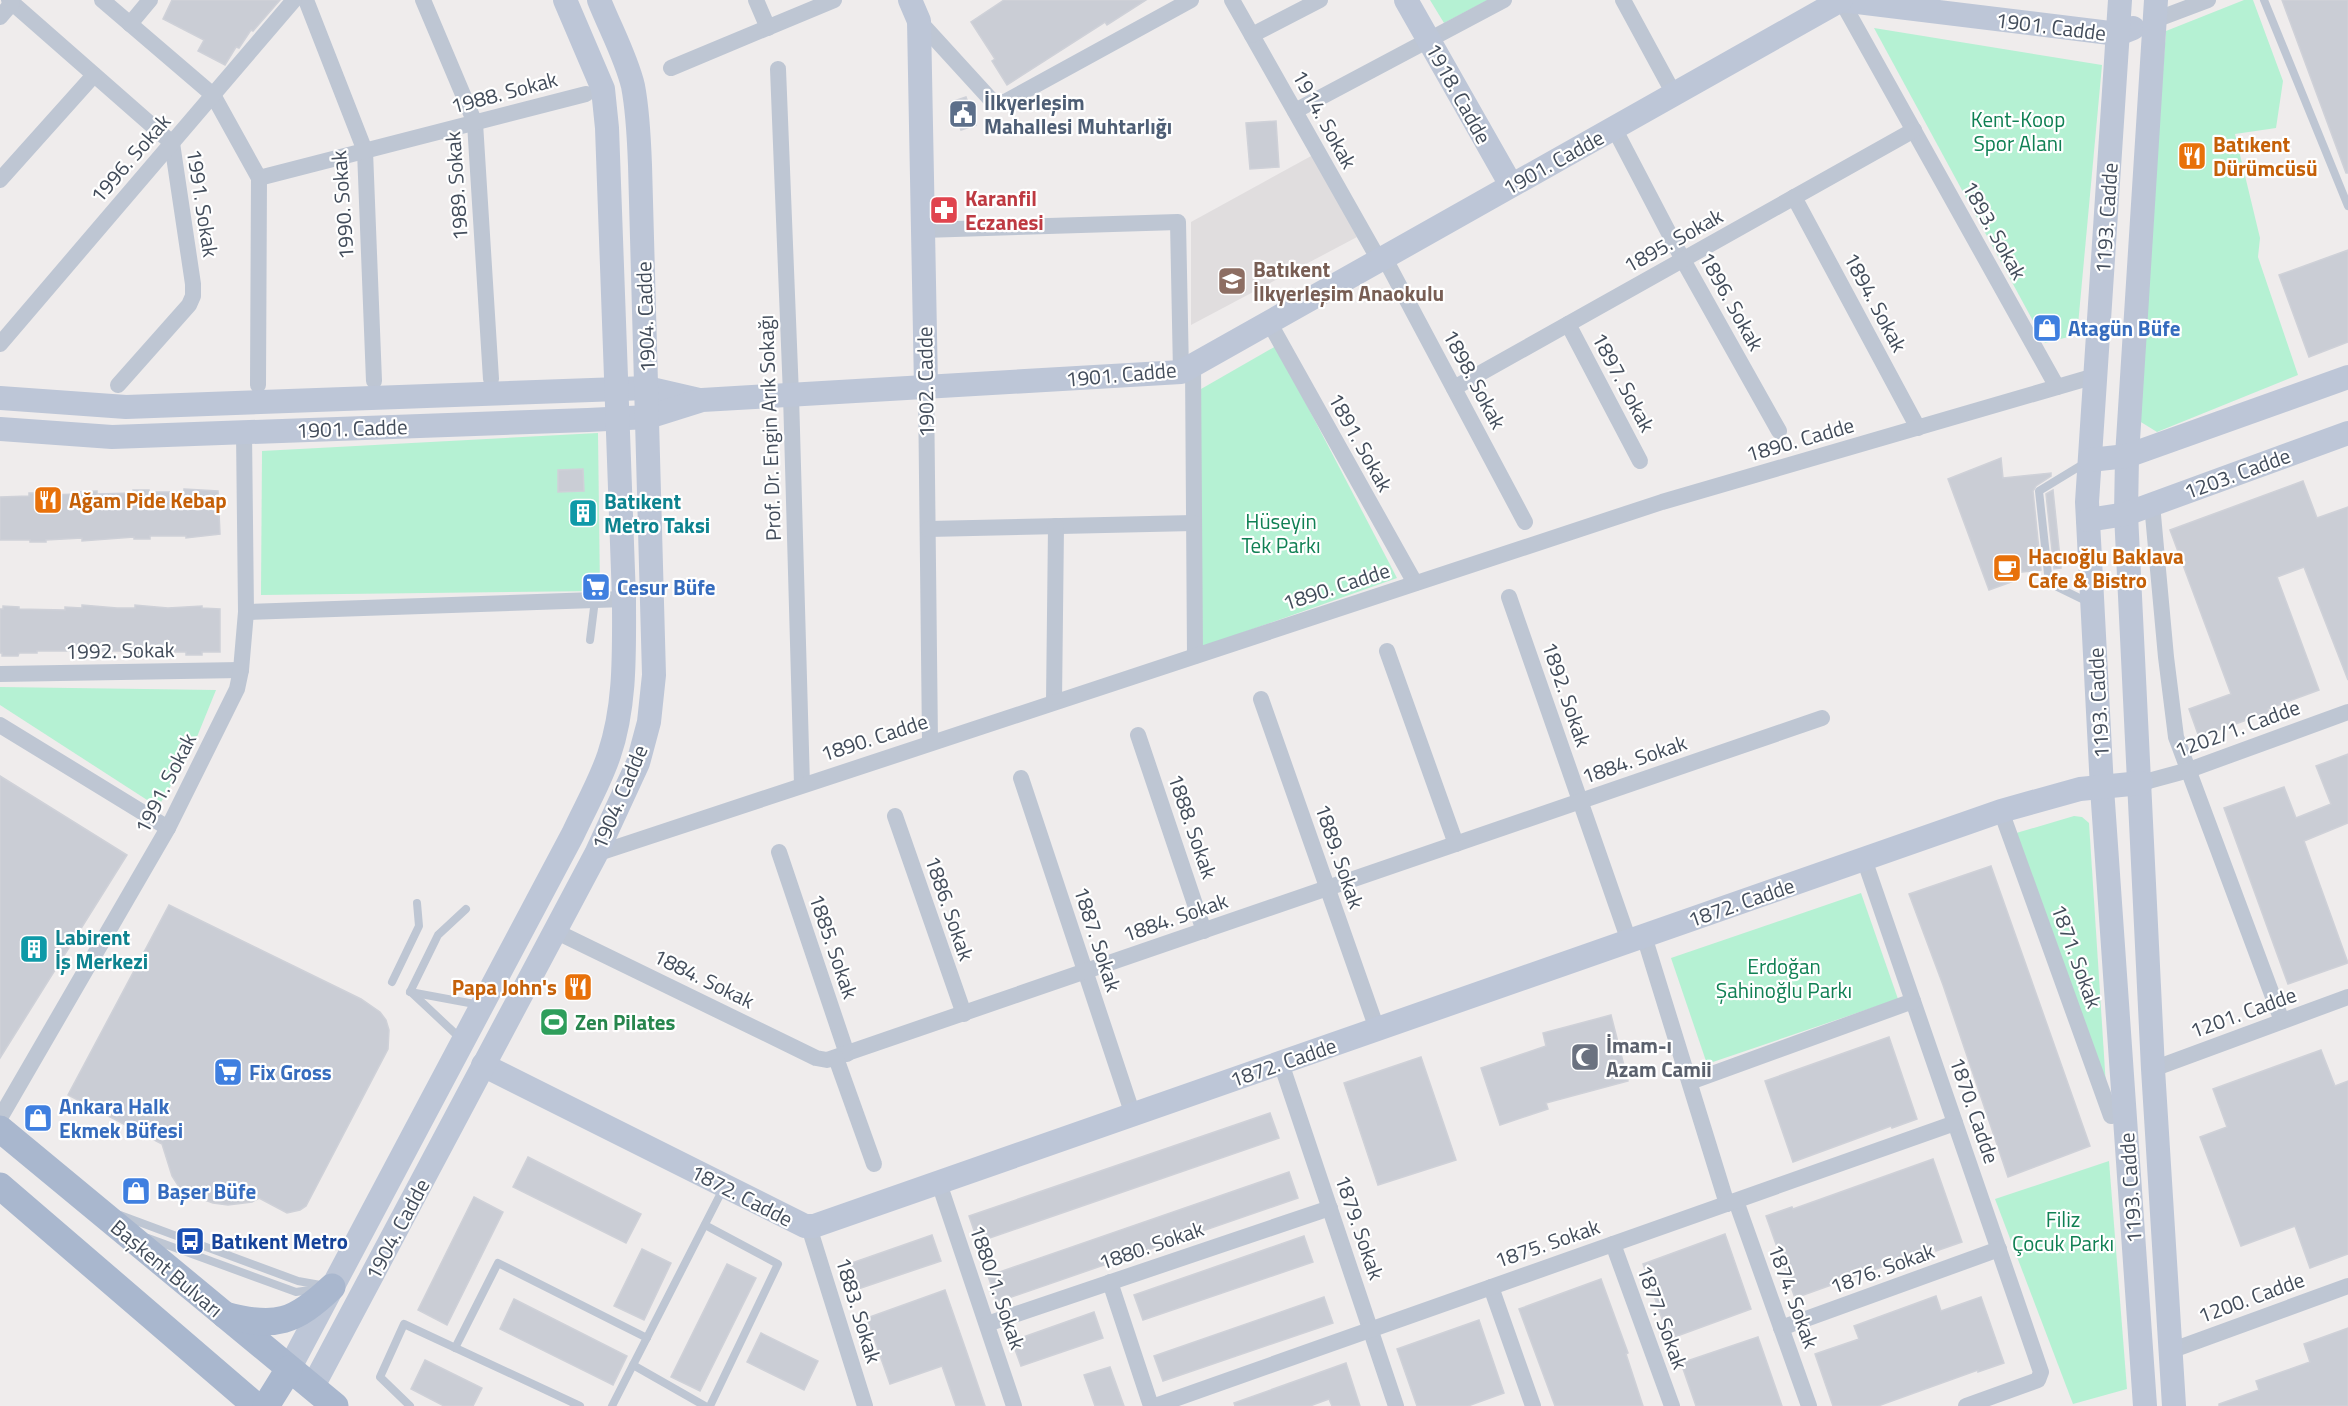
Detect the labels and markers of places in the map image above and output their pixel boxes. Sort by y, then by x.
place label: İlkyerleşim Mahallesi Muhtarlığı [984,86,1172,142]
public building icon: İlkyerleşim Mahallesi Muhtarlığı [947,98,979,130]
place label: Batıkent Dürümcüsü [2213,128,2318,184]
restaurant icon: Batıkent Dürümcüsü [2176,140,2208,172]
place label: Karanfil Eczanesi [965,182,1044,238]
pharmacy icon: Karanfil Eczanesi [928,194,960,226]
place label: Batıkent İlkyerleşim Anaokulu [1253,253,1444,309]
school or university icon: Batıkent İlkyerleşim Anaokulu [1216,265,1248,297]
shop icon: Atagün Büfe [2031,312,2063,344]
place label: Atagün Büfe [2068,312,2180,344]
restaurant icon: Ağam Pide Kebap [32,484,64,516]
place label: Ağam Pide Kebap [69,484,227,516]
place label: Batıkent Metro Taksi [604,485,710,541]
building icon: Batıkent Metro Taksi [567,497,599,529]
place label: Hacıoğlu Baklava Cafe & Bistro [2028,540,2184,596]
cafe icon: Hacıoğlu Baklava Cafe & Bistro [1991,552,2023,584]
supermarket icon: Cesur Büfe [580,571,612,603]
place label: Cesur Büfe [617,571,715,603]
place label: Labirent İş Merkezi [55,921,148,977]
building icon: Labirent İş Merkezi [18,933,50,965]
place label: Papa John's [452,971,557,1003]
restaurant icon: Papa John's [562,971,594,1003]
sports icon: Zen Pilates [538,1006,570,1038]
place label: Zen Pilates [575,1006,675,1038]
place label: İmam-ı Azam Camii [1606,1029,1712,1085]
mosque icon: İmam-ı Azam Camii [1569,1041,1601,1073]
supermarket icon: Fix Gross [212,1056,244,1088]
place label: Fix Gross [249,1056,332,1088]
place label: Ankara Halk Ekmek Büfesi [59,1090,183,1146]
shop icon: Ankara Halk Ekmek Büfesi [22,1102,54,1134]
shop icon: Başer Büfe [120,1175,152,1207]
place label: Başer Büfe [157,1175,256,1207]
bus stop icon: Batıkent Metro [174,1225,206,1257]
place label: Batıkent Metro [211,1225,348,1257]

